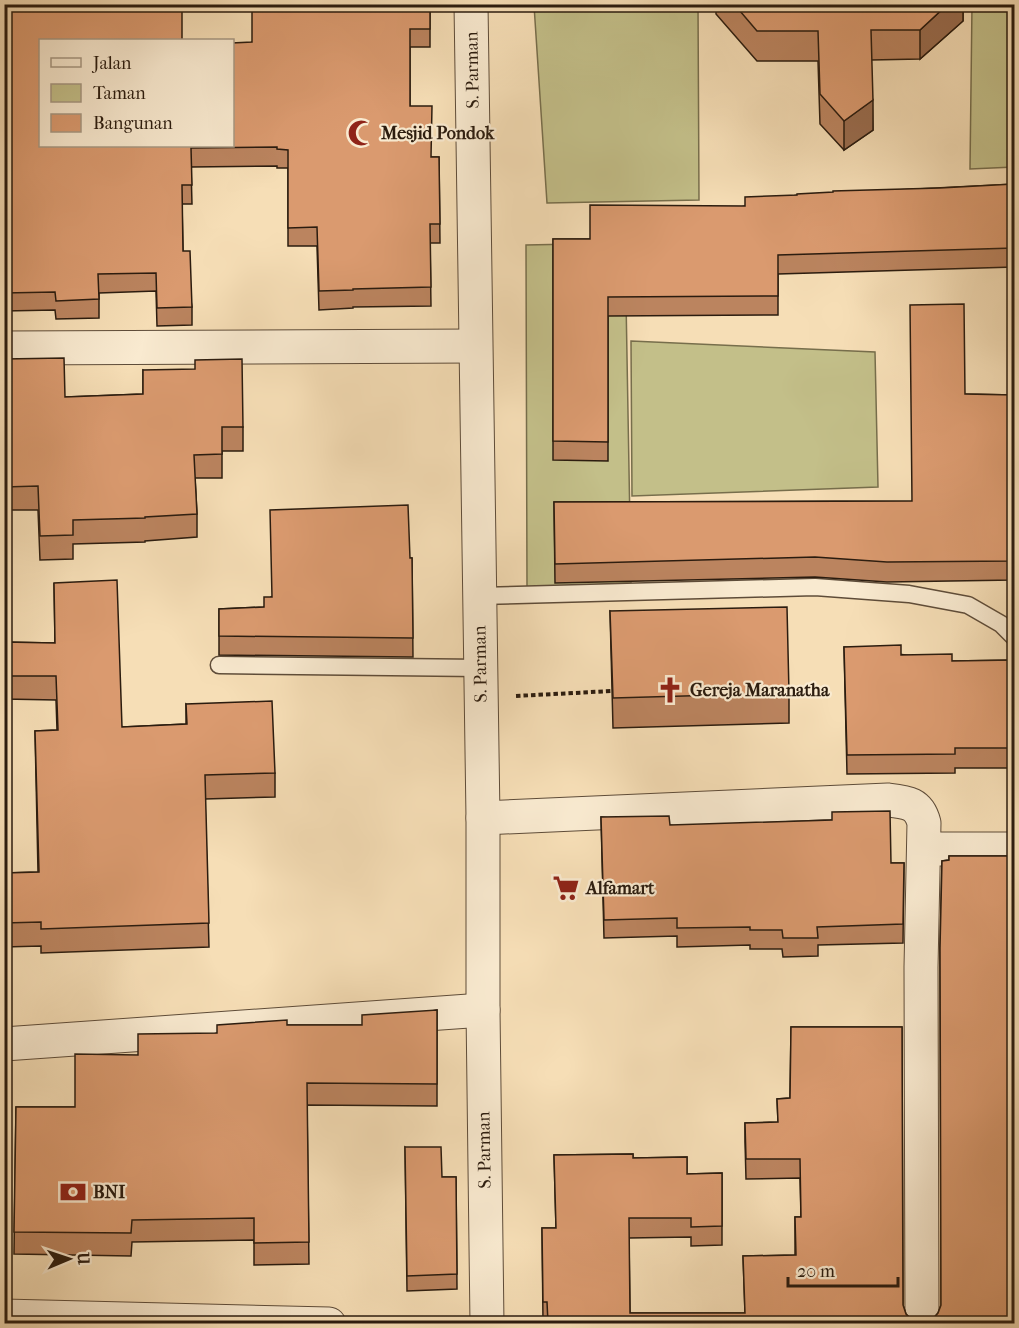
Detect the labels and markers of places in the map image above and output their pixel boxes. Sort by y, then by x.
mosque icon: Mesjid Pondok [346,118,376,148]
place label: Mesjid Pondok [380,123,495,144]
church icon: Gereja Maranatha [655,675,685,705]
place label: Gereja Maranatha [690,680,830,701]
supermarket icon: Alfamart [551,873,581,903]
place label: Alfamart [585,878,655,899]
bank icon: BNI [58,1177,88,1207]
place label: BNI [93,1182,125,1203]

